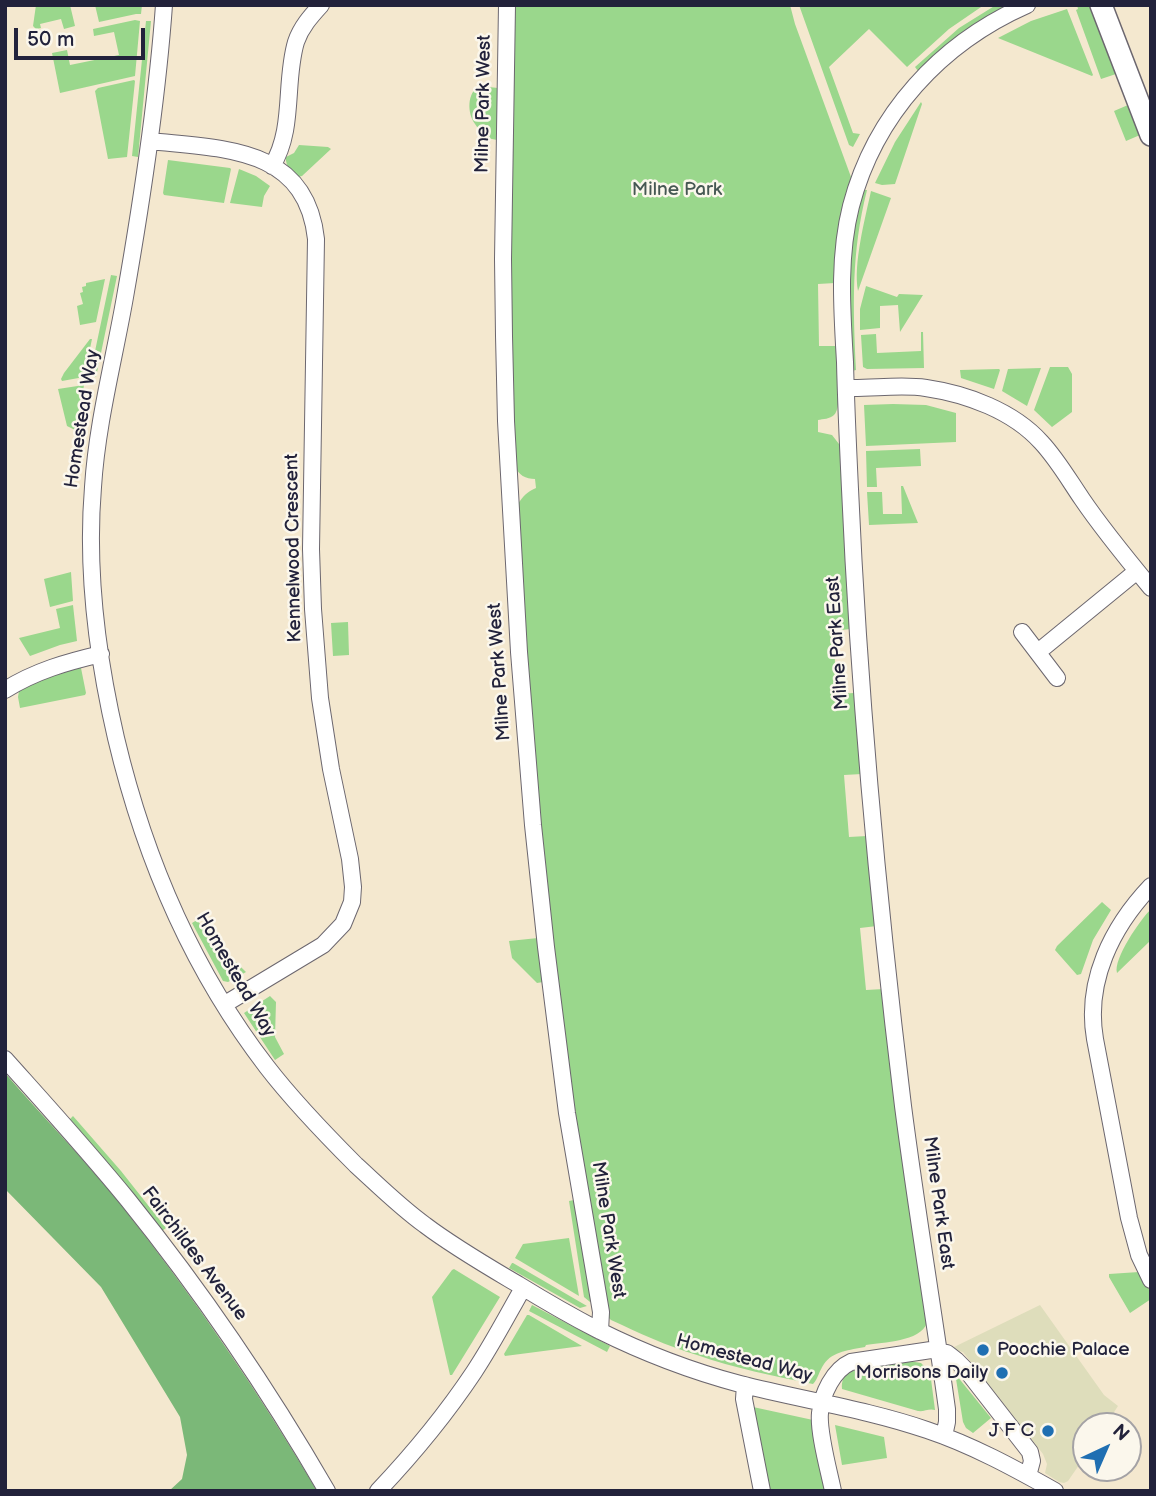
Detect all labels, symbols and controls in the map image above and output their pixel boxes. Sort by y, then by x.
scale bar [18,14,149,58]
text: 50 m [27,27,74,52]
street label: Milne Park West [471,35,497,173]
park label: Milne Park [632,179,722,201]
street label: Homestead Way [61,348,105,490]
street label: Kennelwood Crescent [281,453,307,643]
street label: Milne Park East [822,575,854,711]
street label: Milne Park West [484,602,516,742]
street label: Homestead Way [190,909,280,1041]
street label: Milne Park East [917,1135,959,1271]
street label: Milne Park West [586,1160,630,1300]
street label: Fairchildes Avenue [136,1182,252,1326]
street label: Homestead Way [673,1330,815,1388]
place label: Poochie Palace [997,1339,1129,1361]
marker: Poochie Palace [975,1342,991,1358]
place label: Morrisons Daily [856,1362,988,1384]
marker: Morrisons Daily [994,1365,1010,1381]
north arrow [1072,1412,1142,1482]
place label: J F C [989,1420,1034,1442]
text: N [1107,1420,1134,1446]
marker: J F C [1040,1423,1056,1439]

